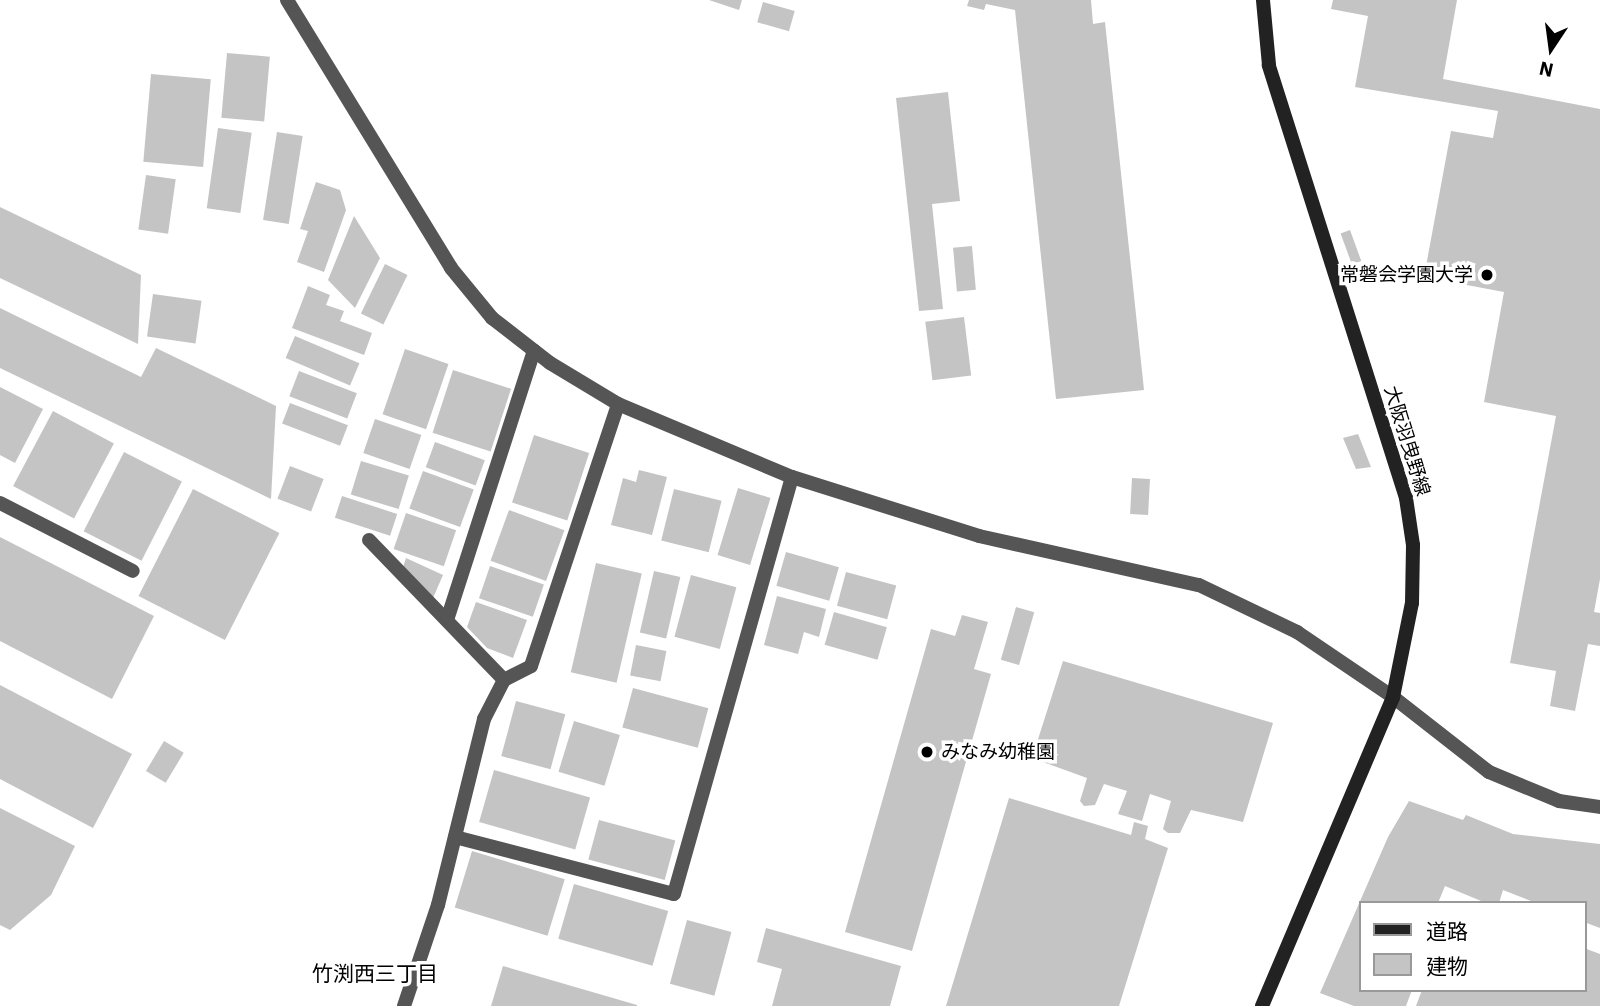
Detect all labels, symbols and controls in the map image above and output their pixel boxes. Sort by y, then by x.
north arrow [1516,14,1586,84]
text: N [1537,56,1556,83]
place label: 常磐会学園大学 [1340,264,1473,286]
marker: 常磐会学園大学 [1479,267,1495,283]
street label: 大阪羽曳野線 [1379,383,1435,499]
place label: みなみ幼稚園 [941,741,1055,763]
marker: みなみ幼稚園 [919,744,935,760]
legend [1358,901,1586,992]
text: 道路 [1426,917,1468,945]
text: 建物 [1426,952,1468,980]
district label: 竹渕西三丁目 [312,960,438,986]

